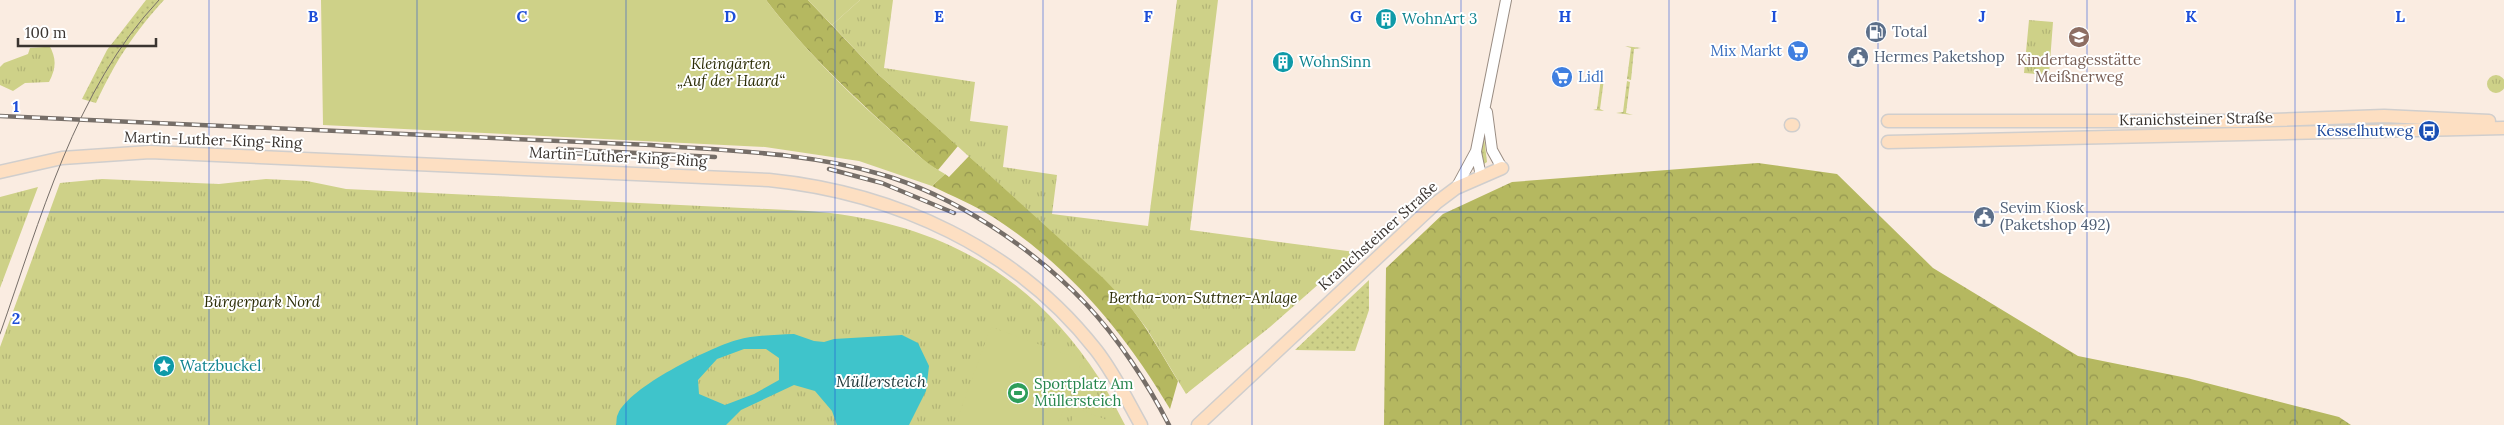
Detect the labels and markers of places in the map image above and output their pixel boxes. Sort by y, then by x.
building icon: WohnArt 3 [1374,7,1398,31]
place label: WohnArt 3 [1402,9,1477,28]
fuel station icon: Total [1864,20,1888,44]
place label: Total [1892,22,1927,41]
school or university icon: Kindertagesstätte Meißnerweg [2067,25,2091,49]
supermarket icon: Mix Markt [1786,39,1810,63]
place label: Mix Markt [1710,41,1782,60]
public building icon: Hermes Paketshop [1846,45,1870,69]
place label: Hermes Paketshop [1874,47,2005,66]
building icon: WohnSinn [1271,50,1295,74]
place label: Kindertagesstätte Meißnerweg [2017,50,2141,86]
place label: WohnSinn [1299,52,1371,71]
supermarket icon: Lidl [1550,65,1574,89]
place label: Lidl [1578,67,1604,86]
bus stop icon: Kesselhutweg [2417,119,2441,143]
place label: Kesselhutweg [2316,121,2414,140]
place label: Sevim Kiosk (Paketshop 492) [2000,198,2111,235]
public building icon: Sevim Kiosk (Paketshop 492) [1972,205,1996,229]
place icon: Watzbuckel [152,354,176,378]
place label: Watzbuckel [180,356,261,375]
place label: Sportplatz Am Müllersteich [1034,374,1133,410]
sports icon: Sportplatz Am Müllersteich [1006,381,1030,405]

